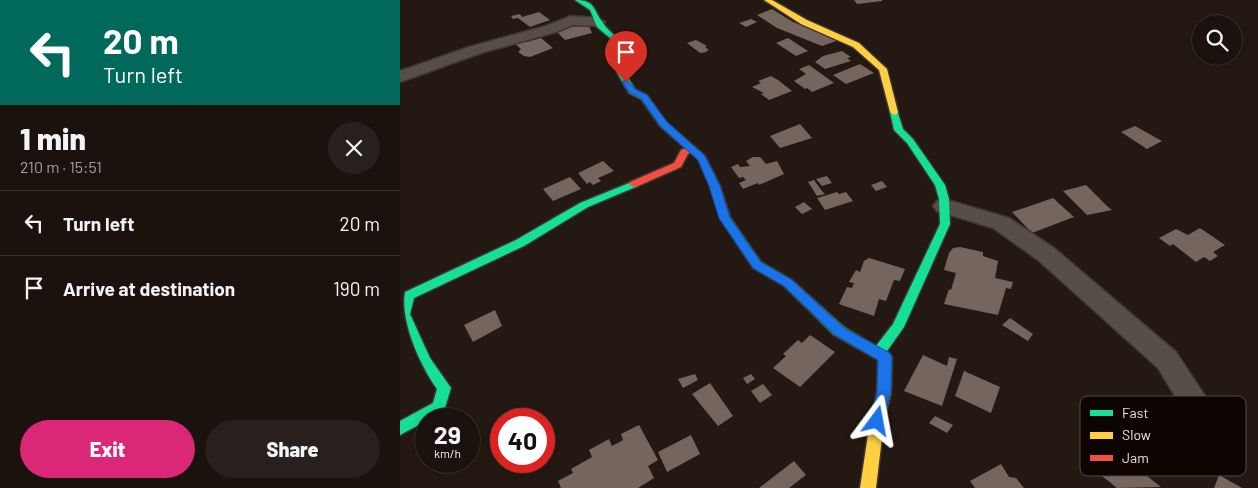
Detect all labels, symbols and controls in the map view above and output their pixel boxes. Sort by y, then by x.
map controls [1192,15,1242,65]
button: search [1192,15,1242,65]
text: 20 m [103,19,179,61]
icon: left [20,20,85,85]
pin [605,31,647,82]
icon: arrive [612,38,640,66]
text: Turn left [103,61,183,87]
text: 1 min [20,120,86,156]
button: close [328,122,380,174]
text: 210 m · 15:51 [20,157,102,176]
icon: left [20,209,48,237]
text: Turn left [63,212,134,235]
text: 20 m [340,212,380,235]
icon: arrive [20,274,48,302]
text: Arrive at destination [63,277,235,300]
text: 190 m [333,277,380,300]
position arrow [850,394,902,446]
legend [1080,396,1246,476]
text: Fast [1122,404,1148,421]
speed limit sign: 40 [490,408,555,473]
text: 29 [434,419,461,449]
button: Exit [20,420,195,478]
button: Share [205,420,380,478]
text: Slow [1122,426,1151,443]
text: km/h [434,446,461,460]
text: Jam [1122,449,1149,466]

